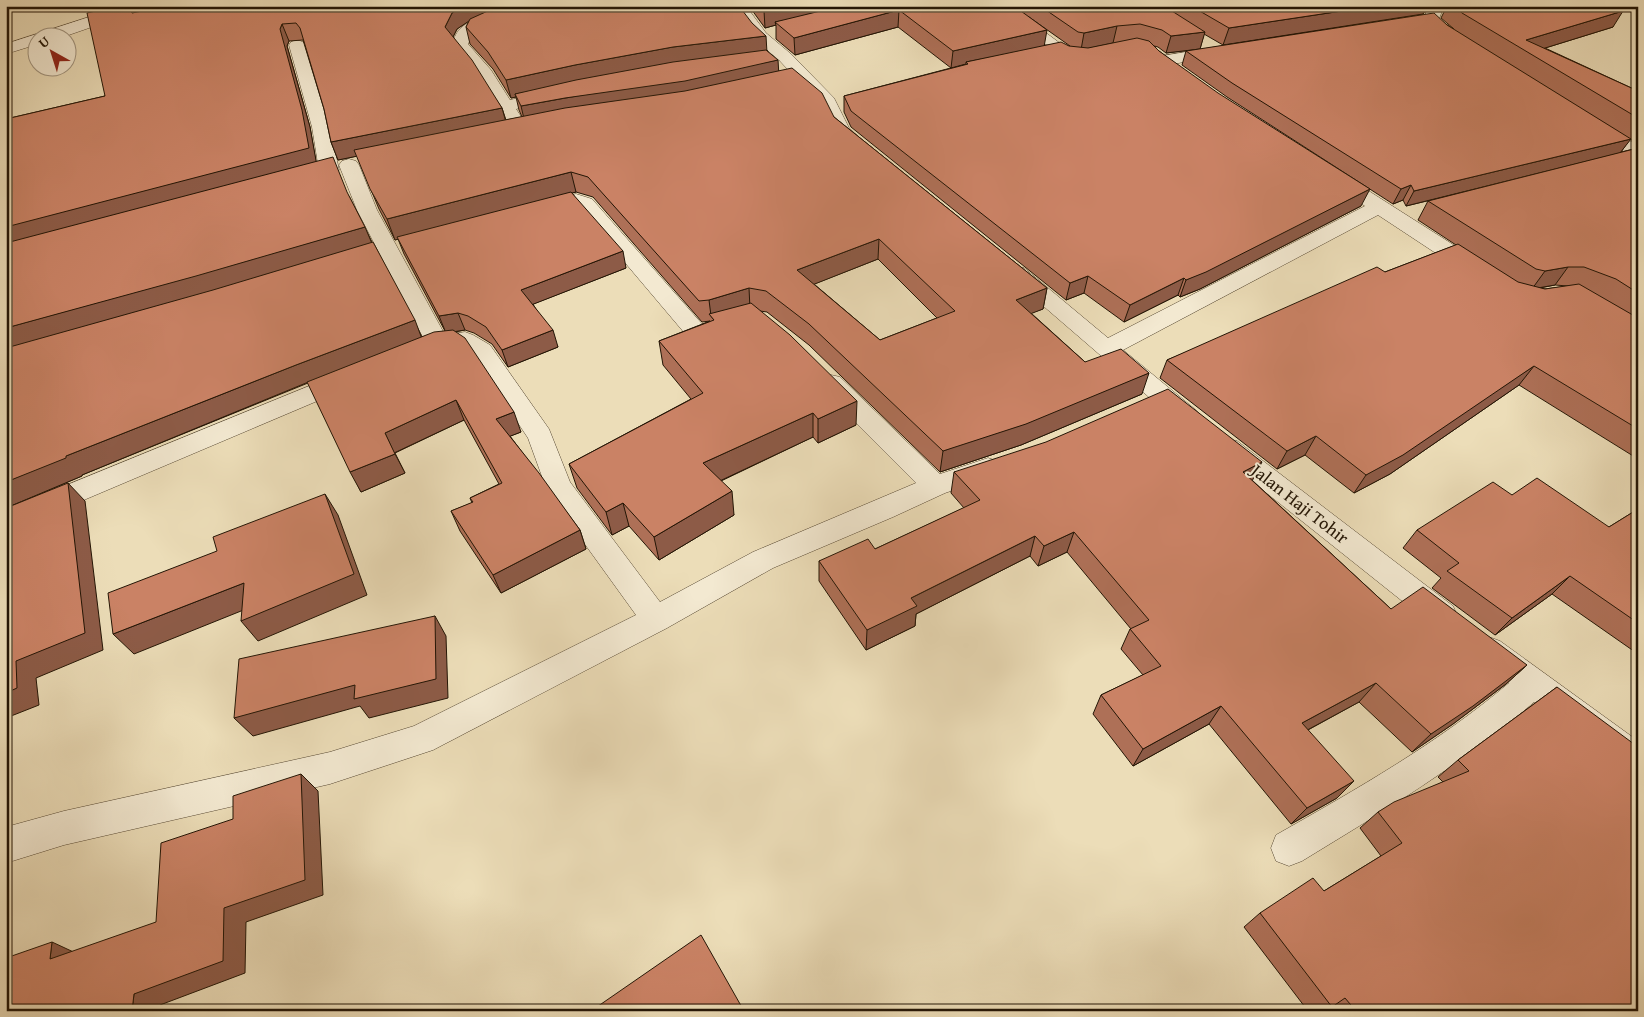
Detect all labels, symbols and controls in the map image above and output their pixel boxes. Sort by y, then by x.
north arrow [28,28,78,78]
text: U [34,31,54,53]
street label: Jalan Haji Tohir [1244,456,1355,551]

